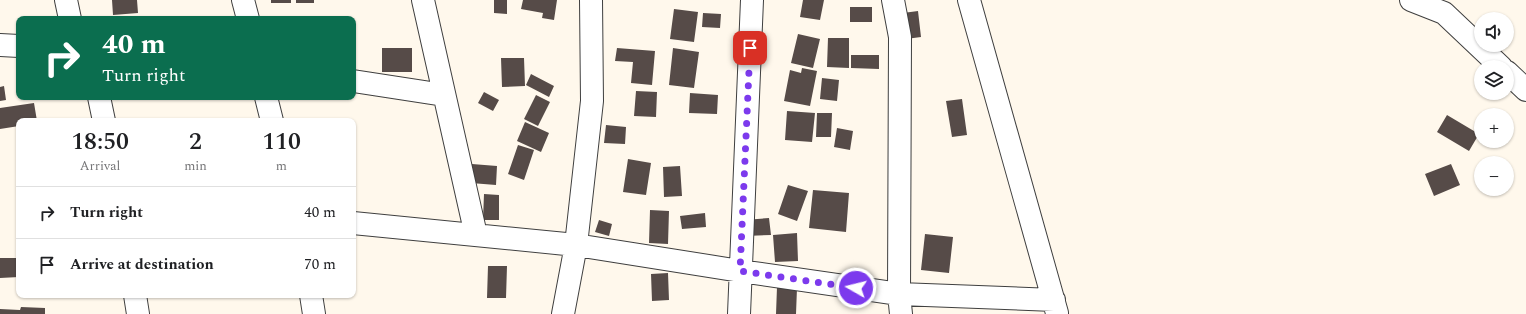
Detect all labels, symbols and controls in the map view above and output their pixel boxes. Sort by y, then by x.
map controls [1474,12,1514,196]
button: sound [1474,12,1514,52]
text: 40 m [102,23,166,66]
pin [733,31,767,65]
icon: right [36,32,88,84]
icon: arrive [739,37,761,59]
button: layers [1474,60,1514,100]
text: Turn right [102,62,185,89]
button: + [1474,108,1514,148]
text: 18:50 [71,124,129,160]
text: 2 [189,124,202,160]
text: 110 [262,124,301,160]
text: Arrival [80,156,120,176]
text: min [184,156,207,176]
text: m [276,156,287,176]
button: − [1474,156,1514,196]
text: Turn right [70,201,143,224]
text: 40 m [304,201,336,224]
icon: right [36,202,58,224]
text: Arrive at destination [70,253,214,276]
text: 70 m [304,253,336,276]
icon: arrive [36,254,58,276]
position arrow [835,267,877,309]

